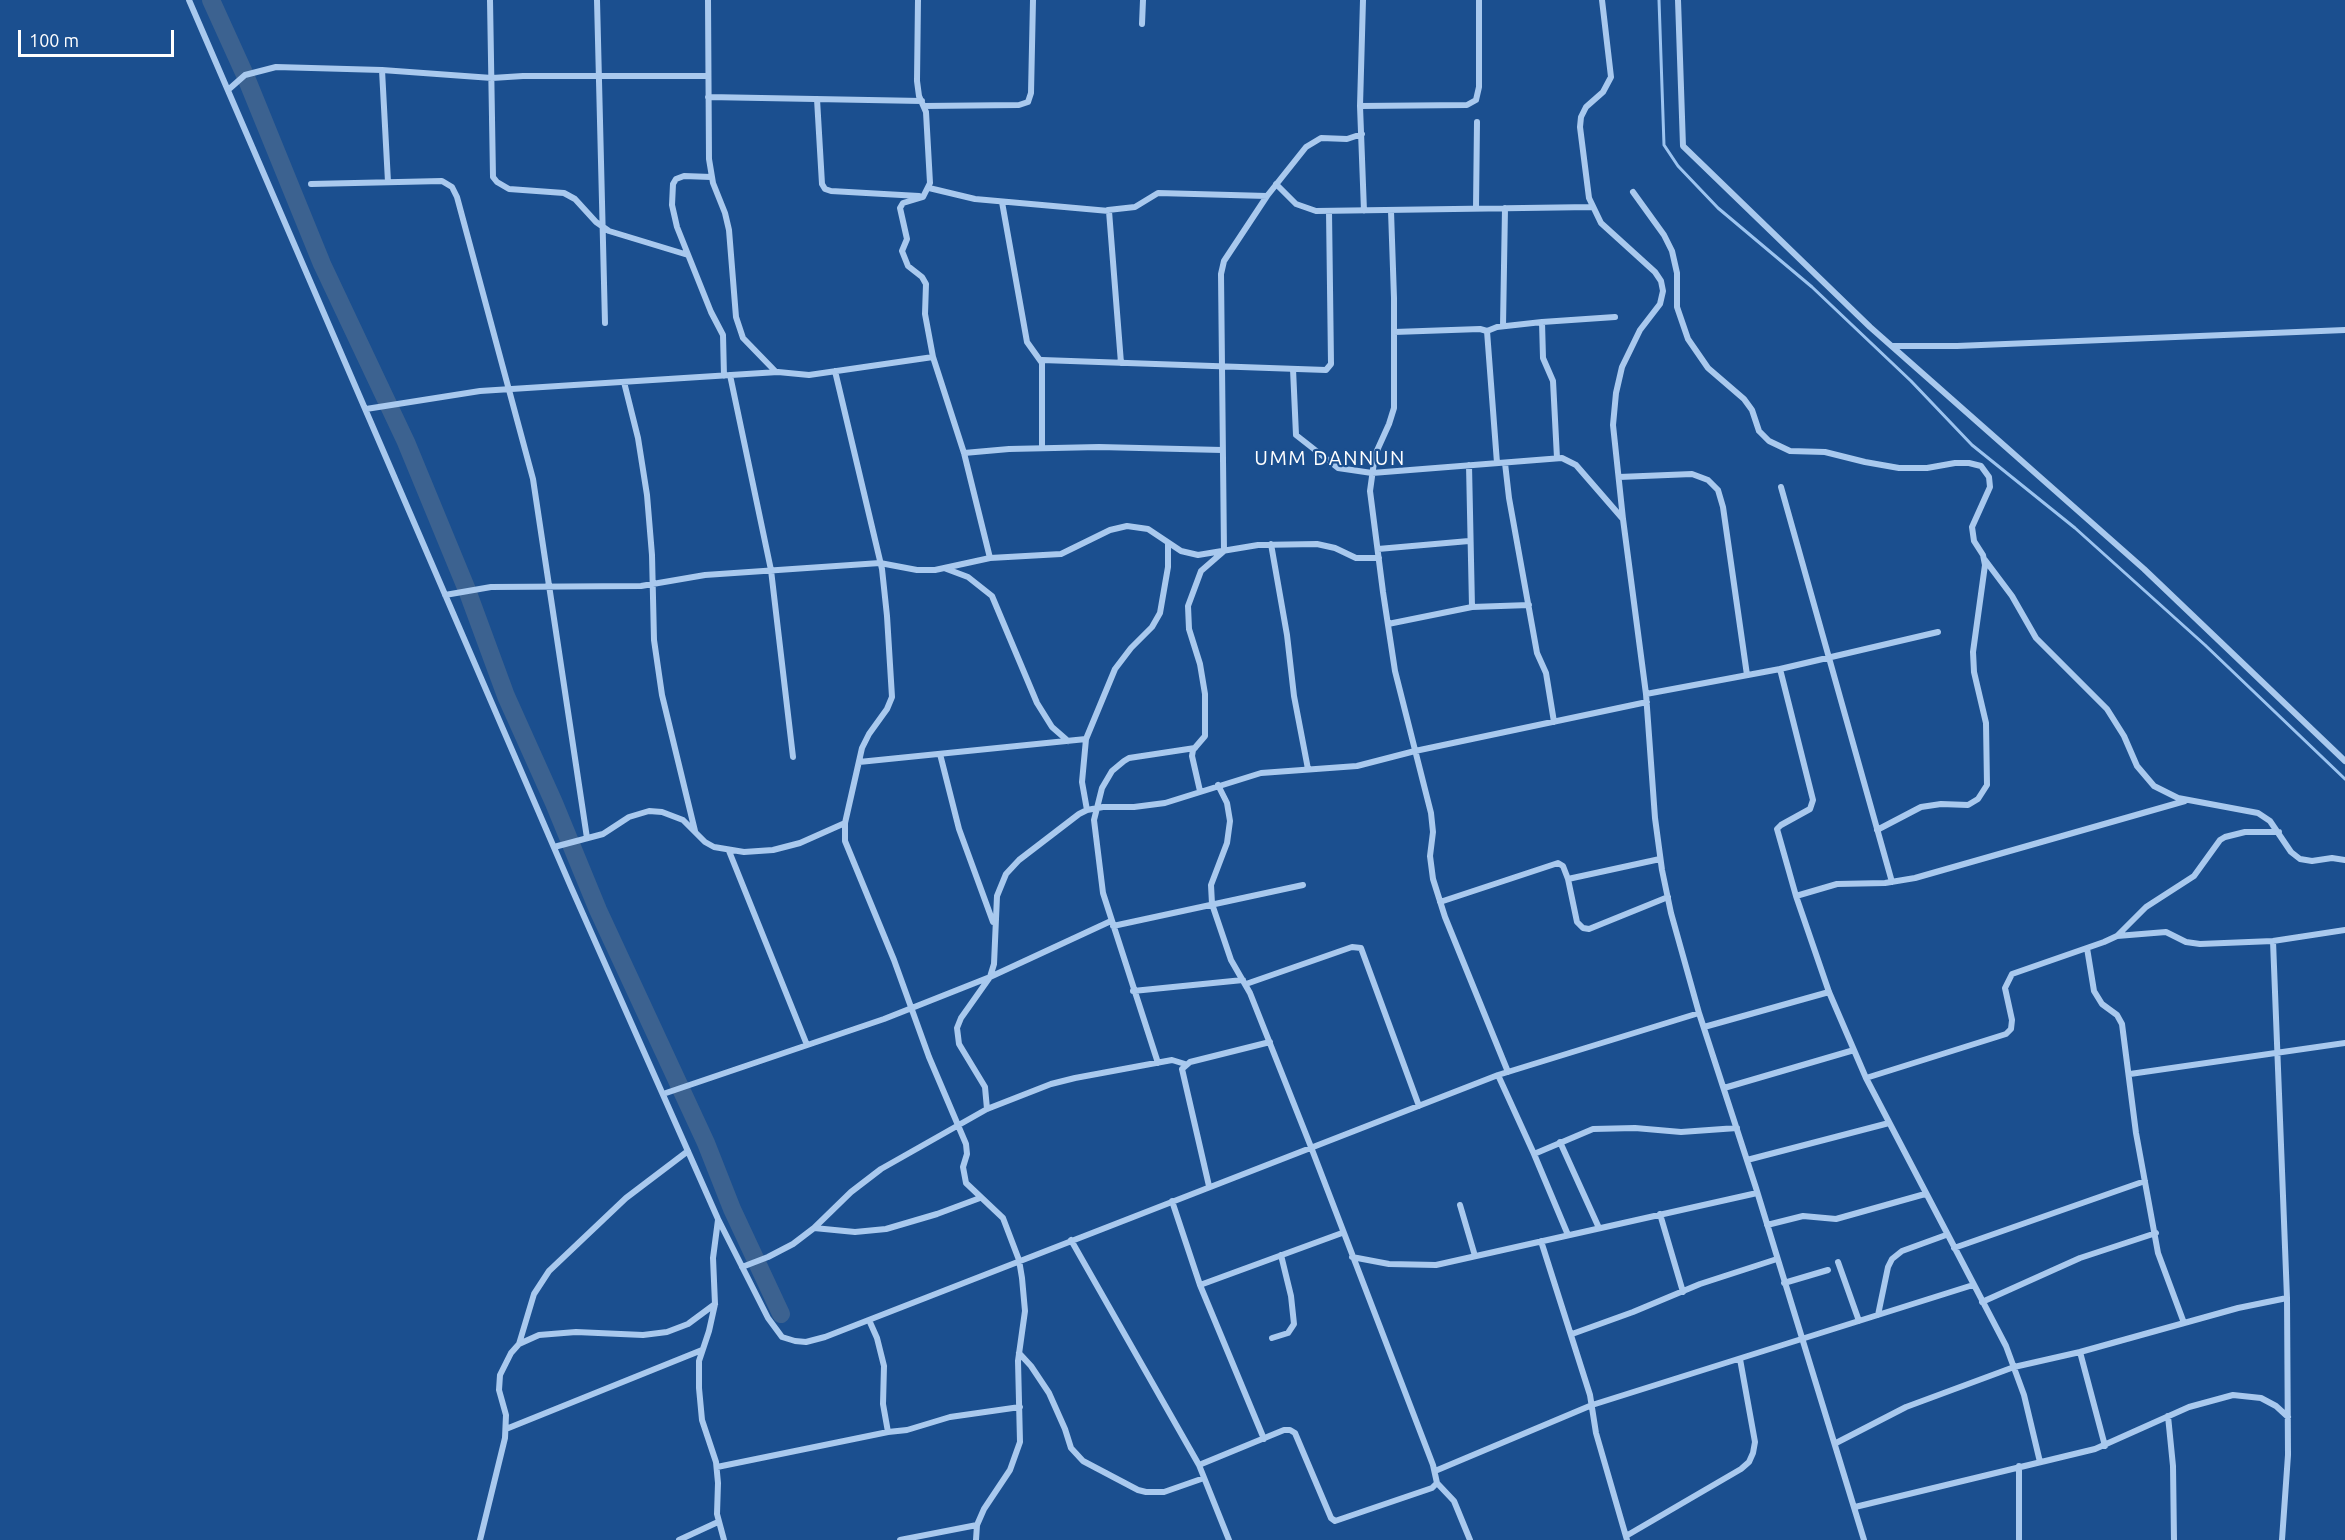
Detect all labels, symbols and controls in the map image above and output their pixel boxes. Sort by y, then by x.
scale bar [21,18,177,56]
text: 100 m [29,30,79,50]
district label: UMM DANNUN [1254,446,1406,470]

